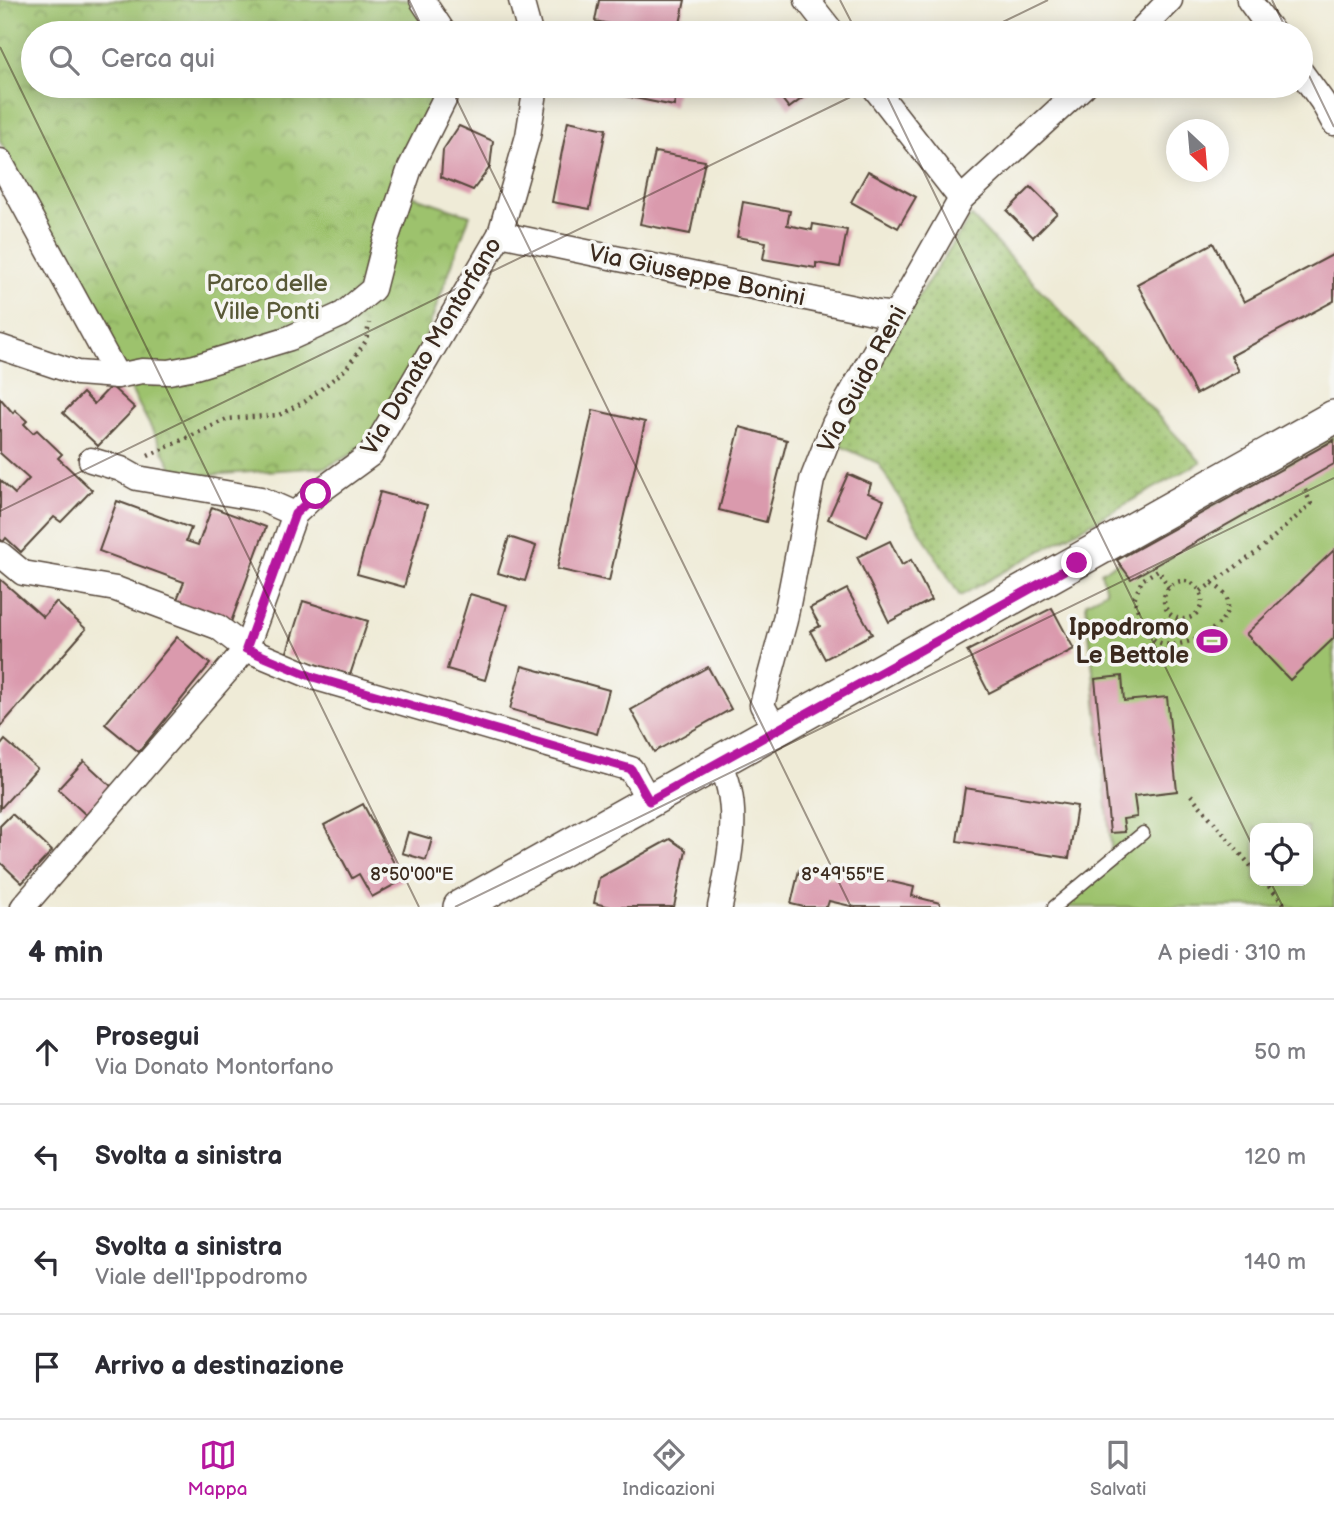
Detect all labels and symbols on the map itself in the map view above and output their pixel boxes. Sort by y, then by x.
north arrow [1166,119,1229,182]
street label: Via Donato Montorfano [355,232,508,461]
street label: Via Giuseppe Bonini [586,238,808,313]
park label: Parco delle Ville Ponti [206,269,328,326]
street label: Via Guido Reni [812,301,913,457]
route start [300,478,331,509]
route end [1061,547,1092,578]
place label: Ippodromo Le Bettole [1069,613,1189,670]
sports icon: Ippodromo Le Bettole [1195,624,1229,658]
text: 8°50'00"E [370,864,454,885]
text: 8°49'55"E [801,864,885,885]

